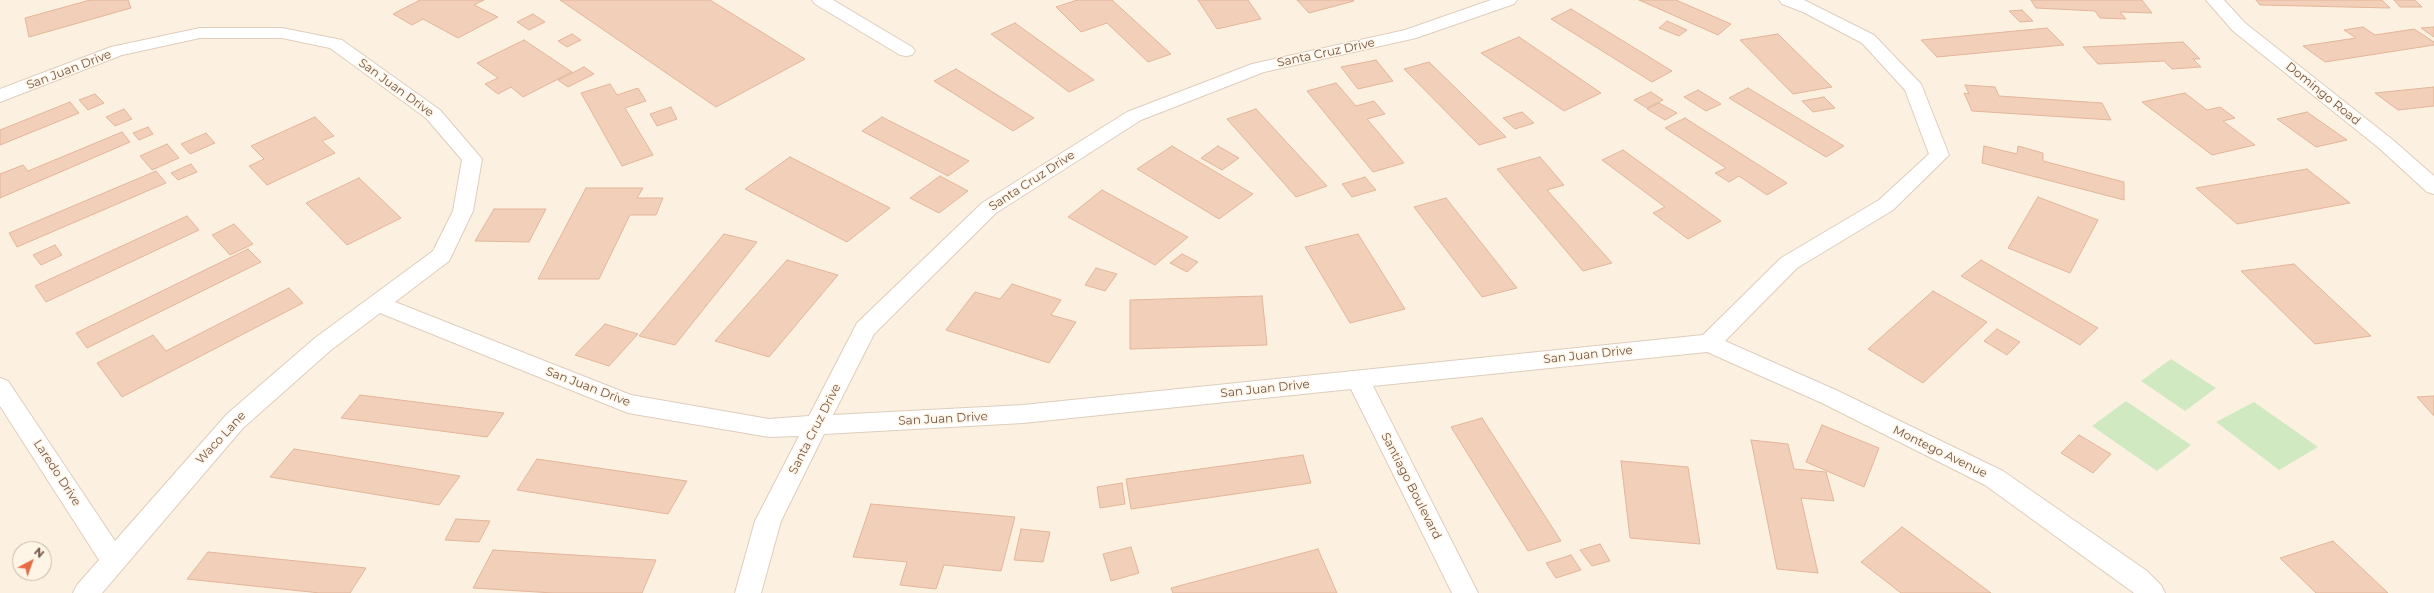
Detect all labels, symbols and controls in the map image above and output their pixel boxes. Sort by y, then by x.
street label: Santa Cruz Drive [1276,36,1376,70]
street label: San Juan Drive [25,47,113,93]
street label: San Juan Drive [356,56,436,120]
street label: Domingo Road [2283,60,2363,128]
street label: Santa Cruz Drive [986,148,1078,214]
street label: San Juan Drive [1543,343,1633,367]
street label: San Juan Drive [544,364,632,410]
street label: San Juan Drive [1220,377,1310,401]
street label: Santa Cruz Drive [786,381,844,477]
street label: Waco Lane [193,409,249,467]
street label: San Juan Drive [898,409,988,429]
street label: Montego Avenue [1890,423,1990,481]
street label: Santiago Boulevard [1378,430,1444,542]
street label: Laredo Drive [30,437,84,509]
north arrow [12,541,52,581]
text: N [31,544,47,561]

